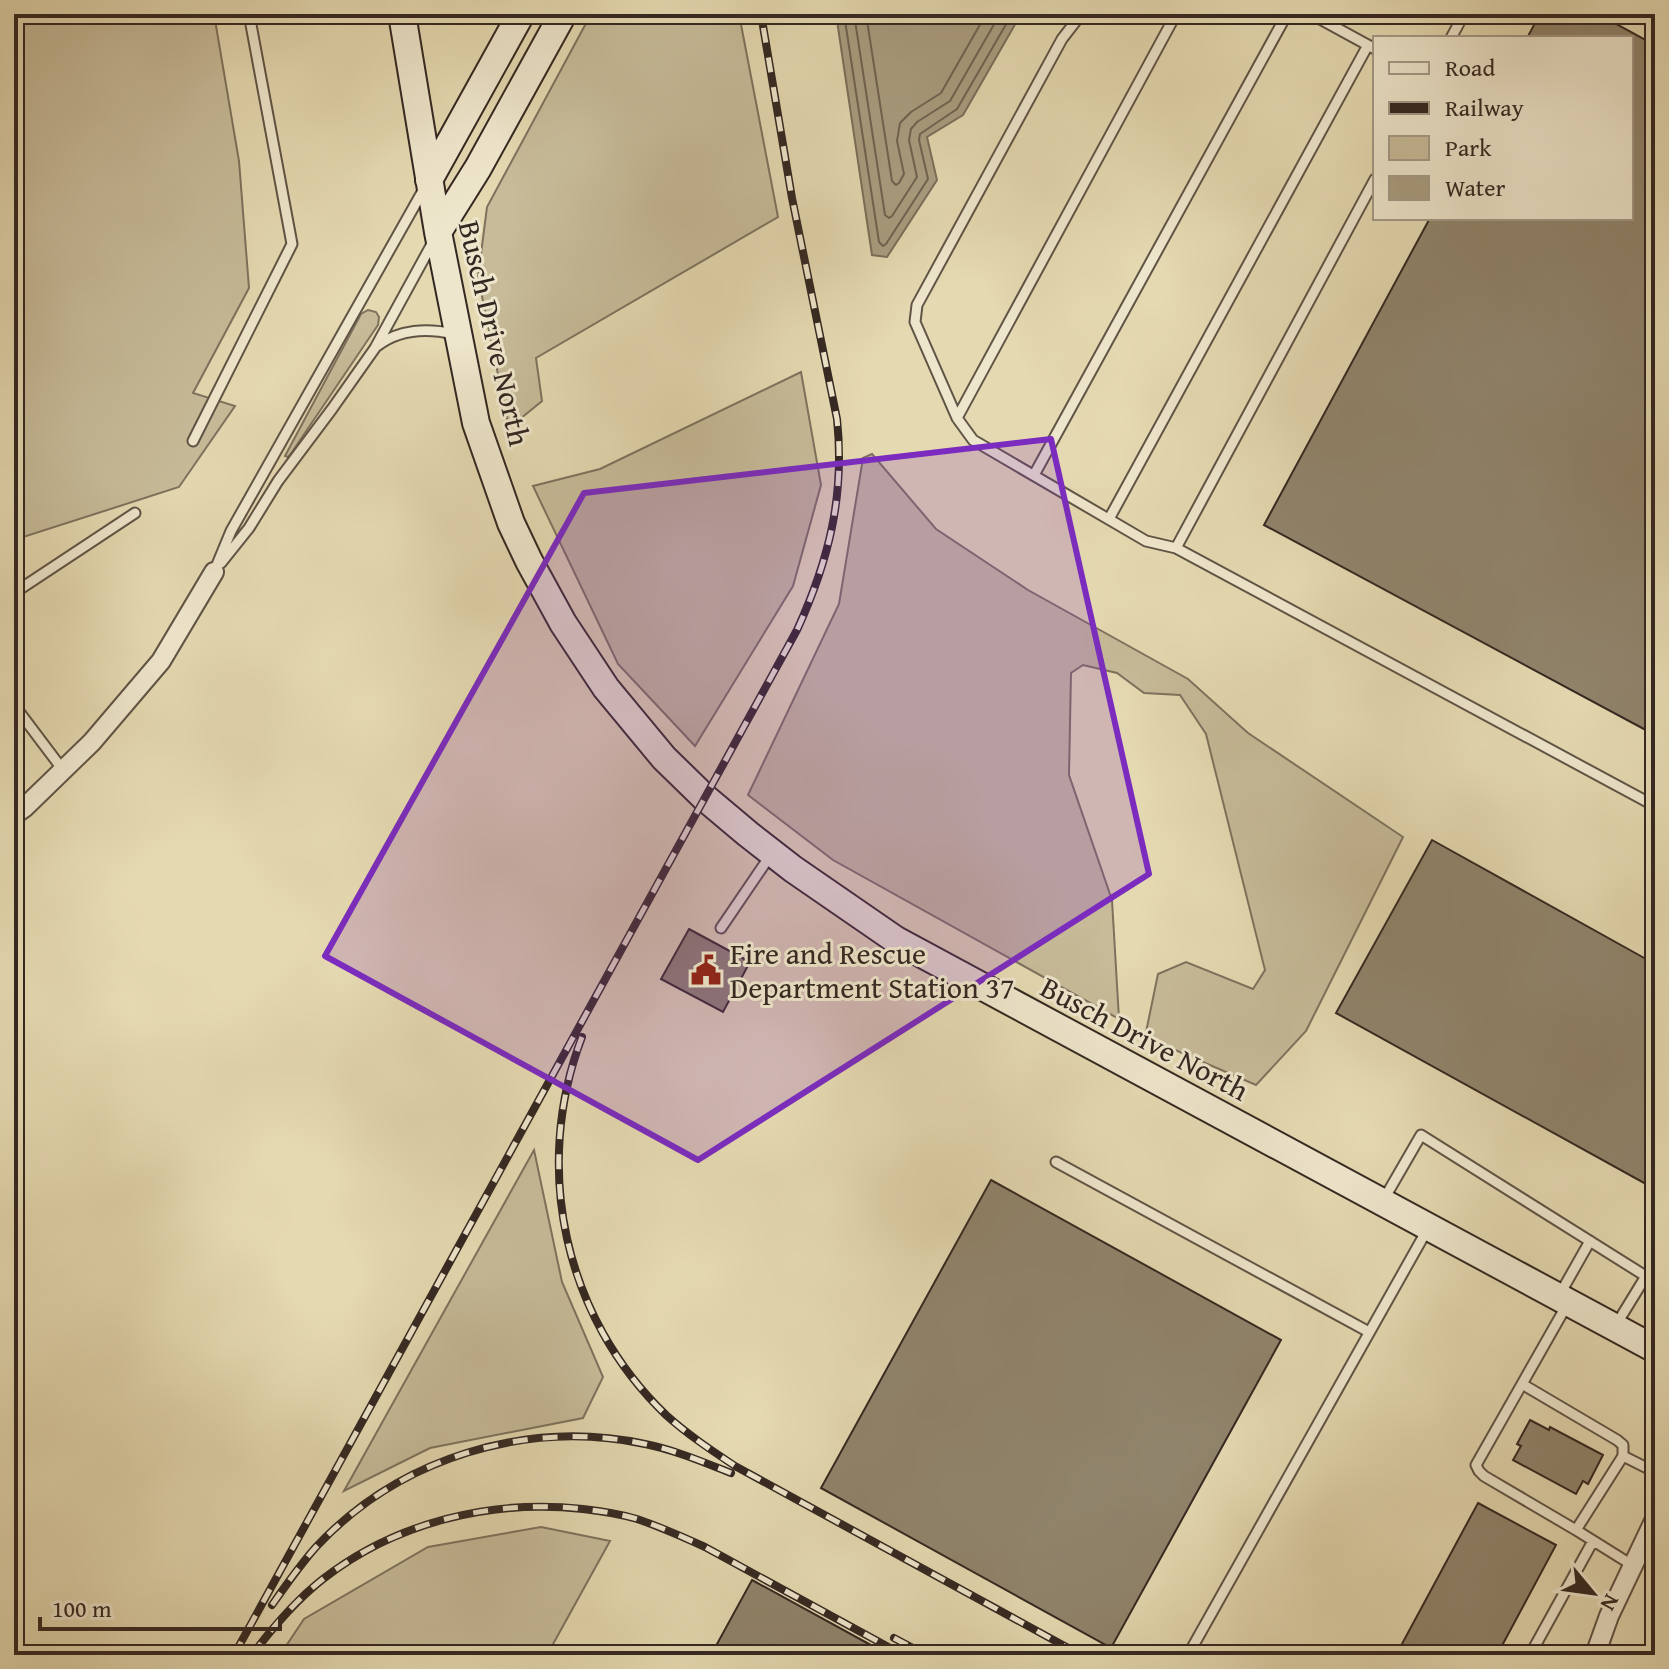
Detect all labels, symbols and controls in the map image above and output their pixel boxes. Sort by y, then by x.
legend [1373,36,1633,220]
text: Road [1445,50,1495,85]
text: Railway [1445,90,1524,125]
text: Park [1445,130,1492,165]
text: Water [1445,170,1506,205]
street label: Busch Drive North [448,216,542,450]
place label: Fire and Rescue Department Station 37 [730,931,1014,1009]
public building icon: Fire and Rescue Department Station 37 [689,953,723,987]
street label: Busch Drive North [1033,965,1257,1112]
north arrow [1553,1553,1633,1633]
scale bar [40,1581,280,1631]
text: N [1593,1589,1628,1617]
text: 100 m [52,1591,112,1626]

